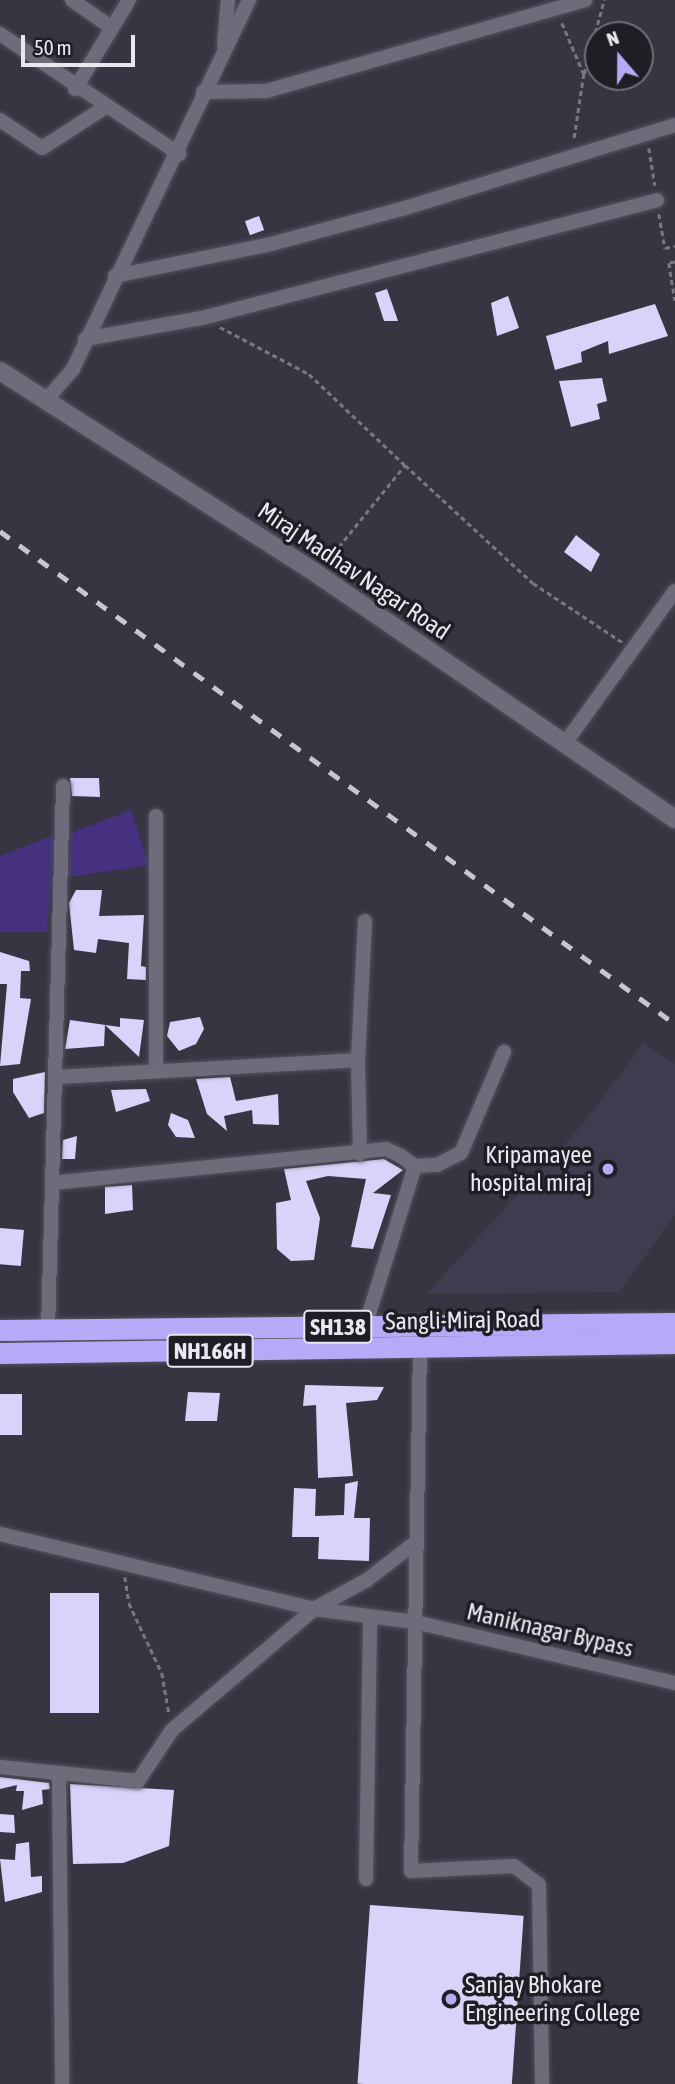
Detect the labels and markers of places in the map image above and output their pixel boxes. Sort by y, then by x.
place label: Kripamayee hospital miraj [470,1141,592,1197]
marker: Kripamayee hospital miraj [598,1159,618,1179]
place label: Sanjay Bhokare Engineering College [465,1971,640,2027]
marker: Sanjay Bhokare Engineering College [443,1991,459,2007]

